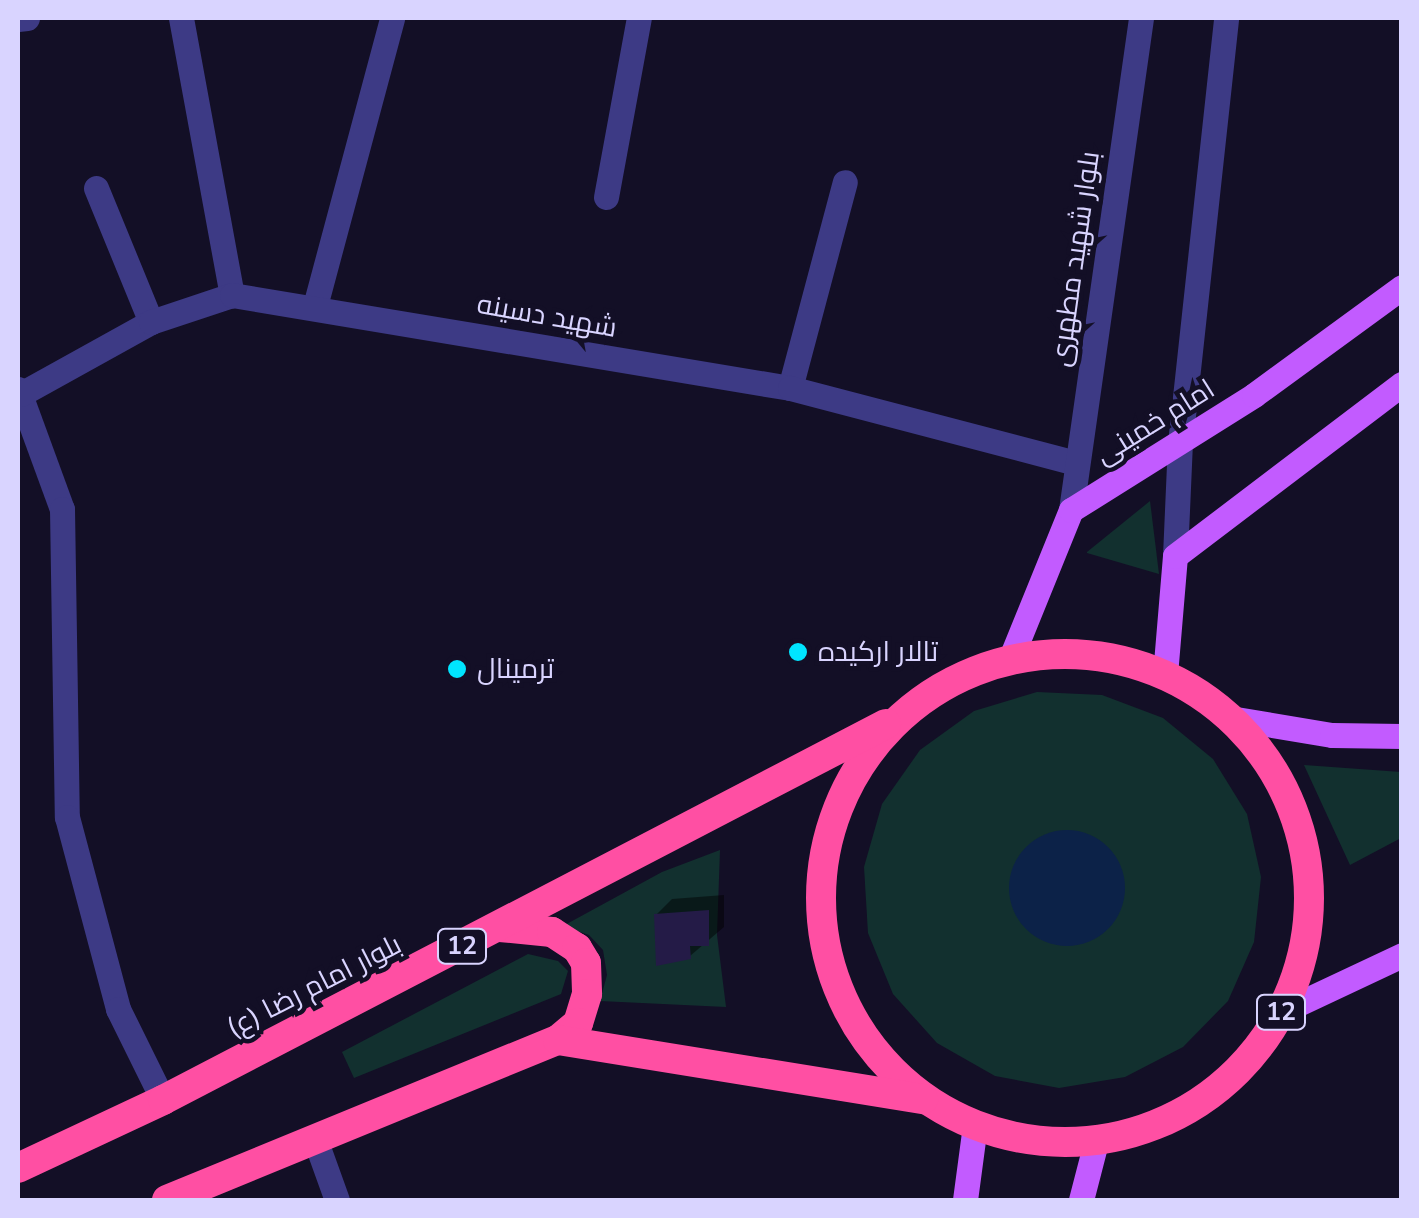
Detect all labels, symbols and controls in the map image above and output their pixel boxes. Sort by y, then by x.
street label: بلوار شهید مطهری [1043,149,1107,369]
street label: شهید دسینه [474,287,620,345]
street label: امام خمینی [1089,372,1221,472]
place label: تالار ارکیده [818,635,938,669]
marker: تالار ارکیده [787,641,809,663]
place label: ترمینال [477,652,554,686]
marker: ترمینال [446,658,468,680]
road number: 12 [437,926,487,966]
street label: بلوار امام رضا (ع) [221,927,407,1045]
road number: 12 [1256,992,1306,1032]

